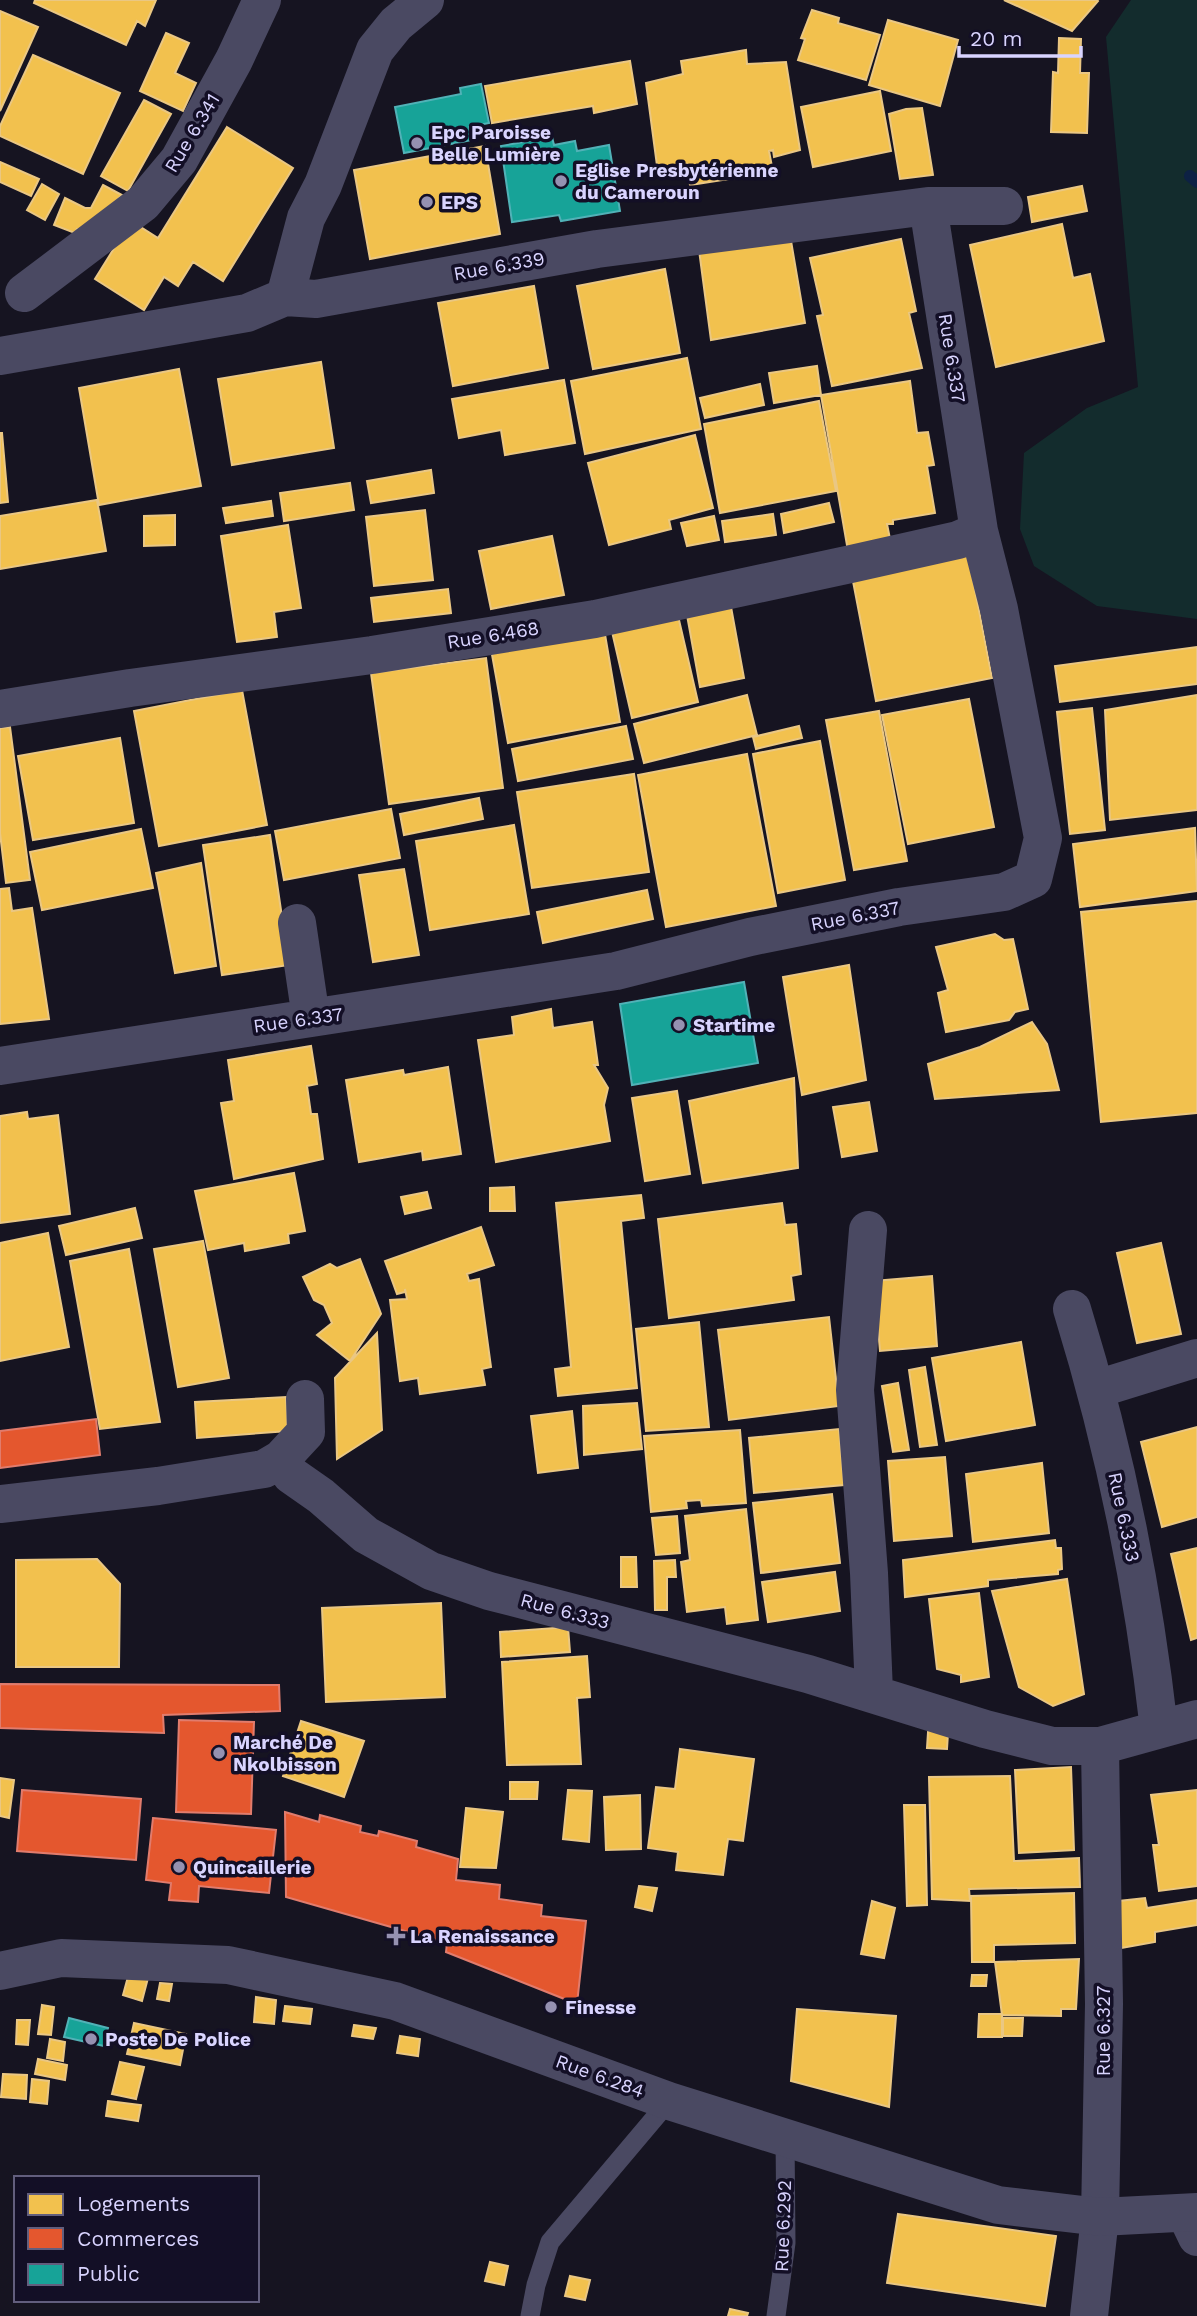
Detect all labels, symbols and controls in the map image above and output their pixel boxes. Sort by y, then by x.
scale bar [959,14,1082,58]
text: 20 m [970,26,1022,51]
street label: Rue 6.341 [159,89,225,177]
place label: Epc Paroisse Belle Lumière [431,121,560,166]
marker: Epc Paroisse Belle Lumière [409,135,425,151]
place label: Eglise Presbytérienne du Cameroun [575,159,778,204]
marker: Eglise Presbytérienne du Cameroun [553,173,569,189]
place label: EPS [441,191,478,214]
marker: EPS [419,194,435,210]
street label: Rue 6.339 [452,247,546,285]
street label: Rue 6.337 [934,312,970,404]
street label: Rue 6.468 [445,616,541,654]
street label: Rue 6.337 [809,896,901,936]
street label: Rue 6.337 [252,1002,344,1038]
place label: Startime [693,1014,775,1037]
marker: Startime [671,1017,687,1033]
street label: Rue 6.333 [1103,1470,1145,1564]
street label: Rue 6.333 [518,1588,612,1634]
place label: Marché De Nkolbisson [233,1731,337,1776]
marker: Marché De Nkolbisson [211,1745,227,1761]
place label: Quincaillerie [193,1856,312,1879]
marker: Quincaillerie [171,1859,187,1875]
place label: La Renaissance [410,1925,555,1948]
marker: La Renaissance [388,1928,404,1944]
street label: Rue 6.327 [1092,1986,1115,2076]
place label: Finesse [565,1996,636,2019]
marker: Finesse [543,1999,559,2015]
place label: Poste De Police [105,2028,251,2051]
marker: Poste De Police [83,2031,99,2047]
street label: Rue 6.284 [553,2049,647,2103]
legend [14,2176,259,2302]
street label: Rue 6.292 [770,2180,796,2272]
text: Logements [77,2191,190,2216]
text: Commerces [77,2226,199,2251]
text: Public [77,2261,140,2286]

